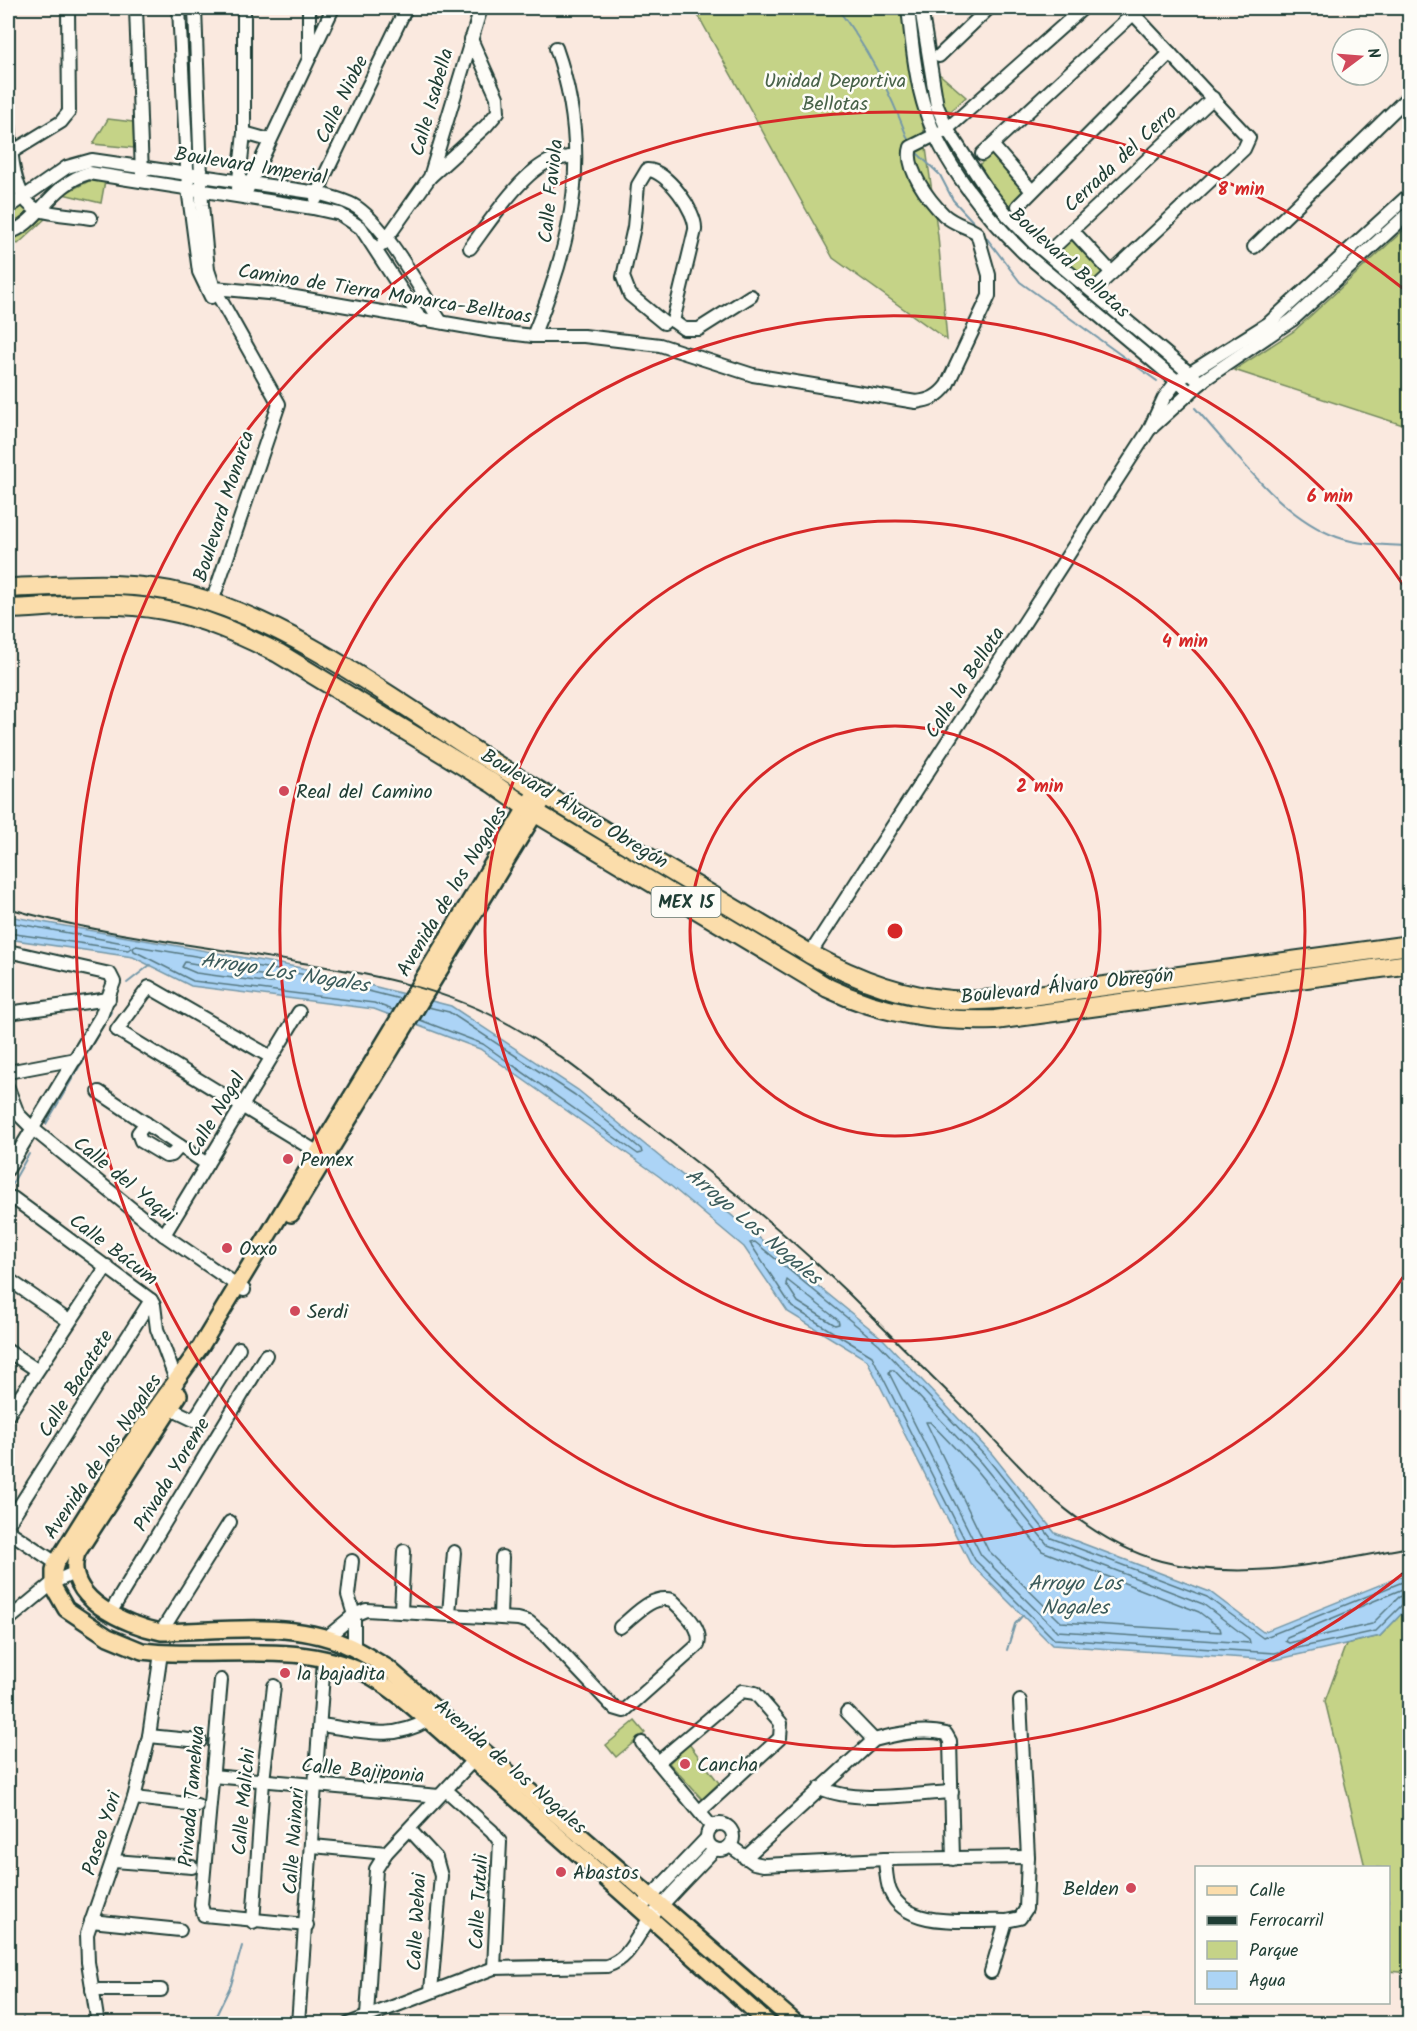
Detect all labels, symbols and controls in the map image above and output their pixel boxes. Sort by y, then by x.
north arrow [1330,27,1390,87]
street label: Calle Isabella [402,45,464,160]
text: N [1360,45,1386,62]
street label: Calle Niobe [308,50,378,150]
park label: Unidad Deportiva Bellotas [764,66,906,121]
street label: Cerrada del Cerro [1057,98,1186,221]
street label: Calle Faviola [531,138,573,245]
street label: Boulevard Imperial [172,139,329,195]
text: 8 min [1218,176,1264,205]
street label: Boulevard Bellotas [1001,200,1137,327]
street label: Camino de Tierra Monarca-Belltoas [235,256,534,334]
street label: Boulevard Monarca [185,427,264,586]
text: 6 min [1307,483,1353,512]
street label: Calle la Bellota [917,621,1014,746]
text: 4 min [1162,628,1208,657]
street label: Boulevard Álvaro Obregón [474,741,674,879]
text: 2 min [1017,773,1063,802]
place label: Real del Camino [296,777,433,809]
marker: Real del Camino [277,784,291,798]
street label: Avenida de los Nogales [389,800,517,983]
road number: MEX 15 [652,887,720,917]
centre of rings [885,921,905,941]
water label: Arroyo Los Nogales [199,944,373,1003]
street label: Boulevard Álvaro Obregón [959,960,1175,1014]
street label: Calle Nogal [179,1066,255,1164]
street label: Calle del Yaqui [65,1129,183,1233]
place label: Pemex [300,1145,354,1177]
marker: Pemex [281,1152,295,1166]
water label: Arroyo Los Nogales [678,1160,830,1296]
street label: Calle Bácum [61,1206,164,1295]
place label: Oxxo [239,1234,277,1266]
marker: Oxxo [220,1241,234,1255]
place label: Serdi [307,1297,349,1329]
marker: Serdi [288,1304,302,1318]
street label: Calle Bacatete [31,1324,123,1444]
street label: Avenida de los Nogales [36,1367,171,1546]
street label: Privada Yoreme [126,1412,220,1538]
water label: Arroyo Los Nogales [1028,1568,1124,1625]
place label: la bajadita [297,1659,386,1691]
marker: la bajadita [278,1666,292,1680]
street label: Avenida de los Nogales [426,1692,594,1843]
street label: Privada Tamehua [171,1724,215,1868]
street label: Calle Malichi [224,1746,266,1857]
place label: Cancha [697,1750,758,1782]
street label: Calle Bajiponia [300,1751,426,1793]
marker: Cancha [678,1757,692,1771]
street label: Calle Nainari [275,1785,315,1896]
street label: Paseo Yori [74,1786,132,1880]
street label: Calle Tutuli [462,1852,499,1951]
place label: Abastos [573,1858,639,1890]
marker: Abastos [554,1865,568,1879]
legend [1195,1866,1390,2004]
street label: Calle Wehai [399,1871,437,1972]
place label: Belden [1063,1874,1119,1906]
text: Calle [1249,1877,1285,1906]
marker: Belden [1124,1881,1138,1895]
text: Ferrocarril [1249,1907,1324,1936]
text: Parque [1249,1937,1298,1966]
text: Agua [1249,1967,1286,1996]

